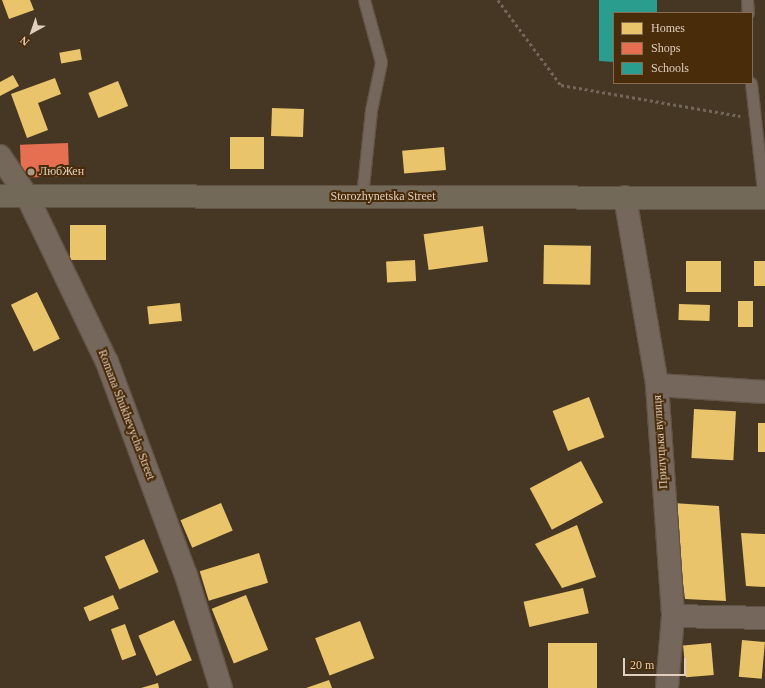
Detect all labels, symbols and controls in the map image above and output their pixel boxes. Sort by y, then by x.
north arrow [12,12,52,52]
legend [613,12,753,84]
text: Homes [651,21,685,35]
text: N [17,34,31,48]
text: Shops [651,41,680,55]
text: Schools [651,61,689,75]
place label: ЛюбЖен [39,165,84,179]
marker: ЛюбЖен [26,167,36,177]
street label: Storozhynetska Street [331,190,435,204]
street label: Romana Shukhevycha Street [94,348,158,482]
street label: Прилуцька вулиця [651,395,671,489]
scale bar [625,650,688,676]
text: 20 m [630,658,654,672]

